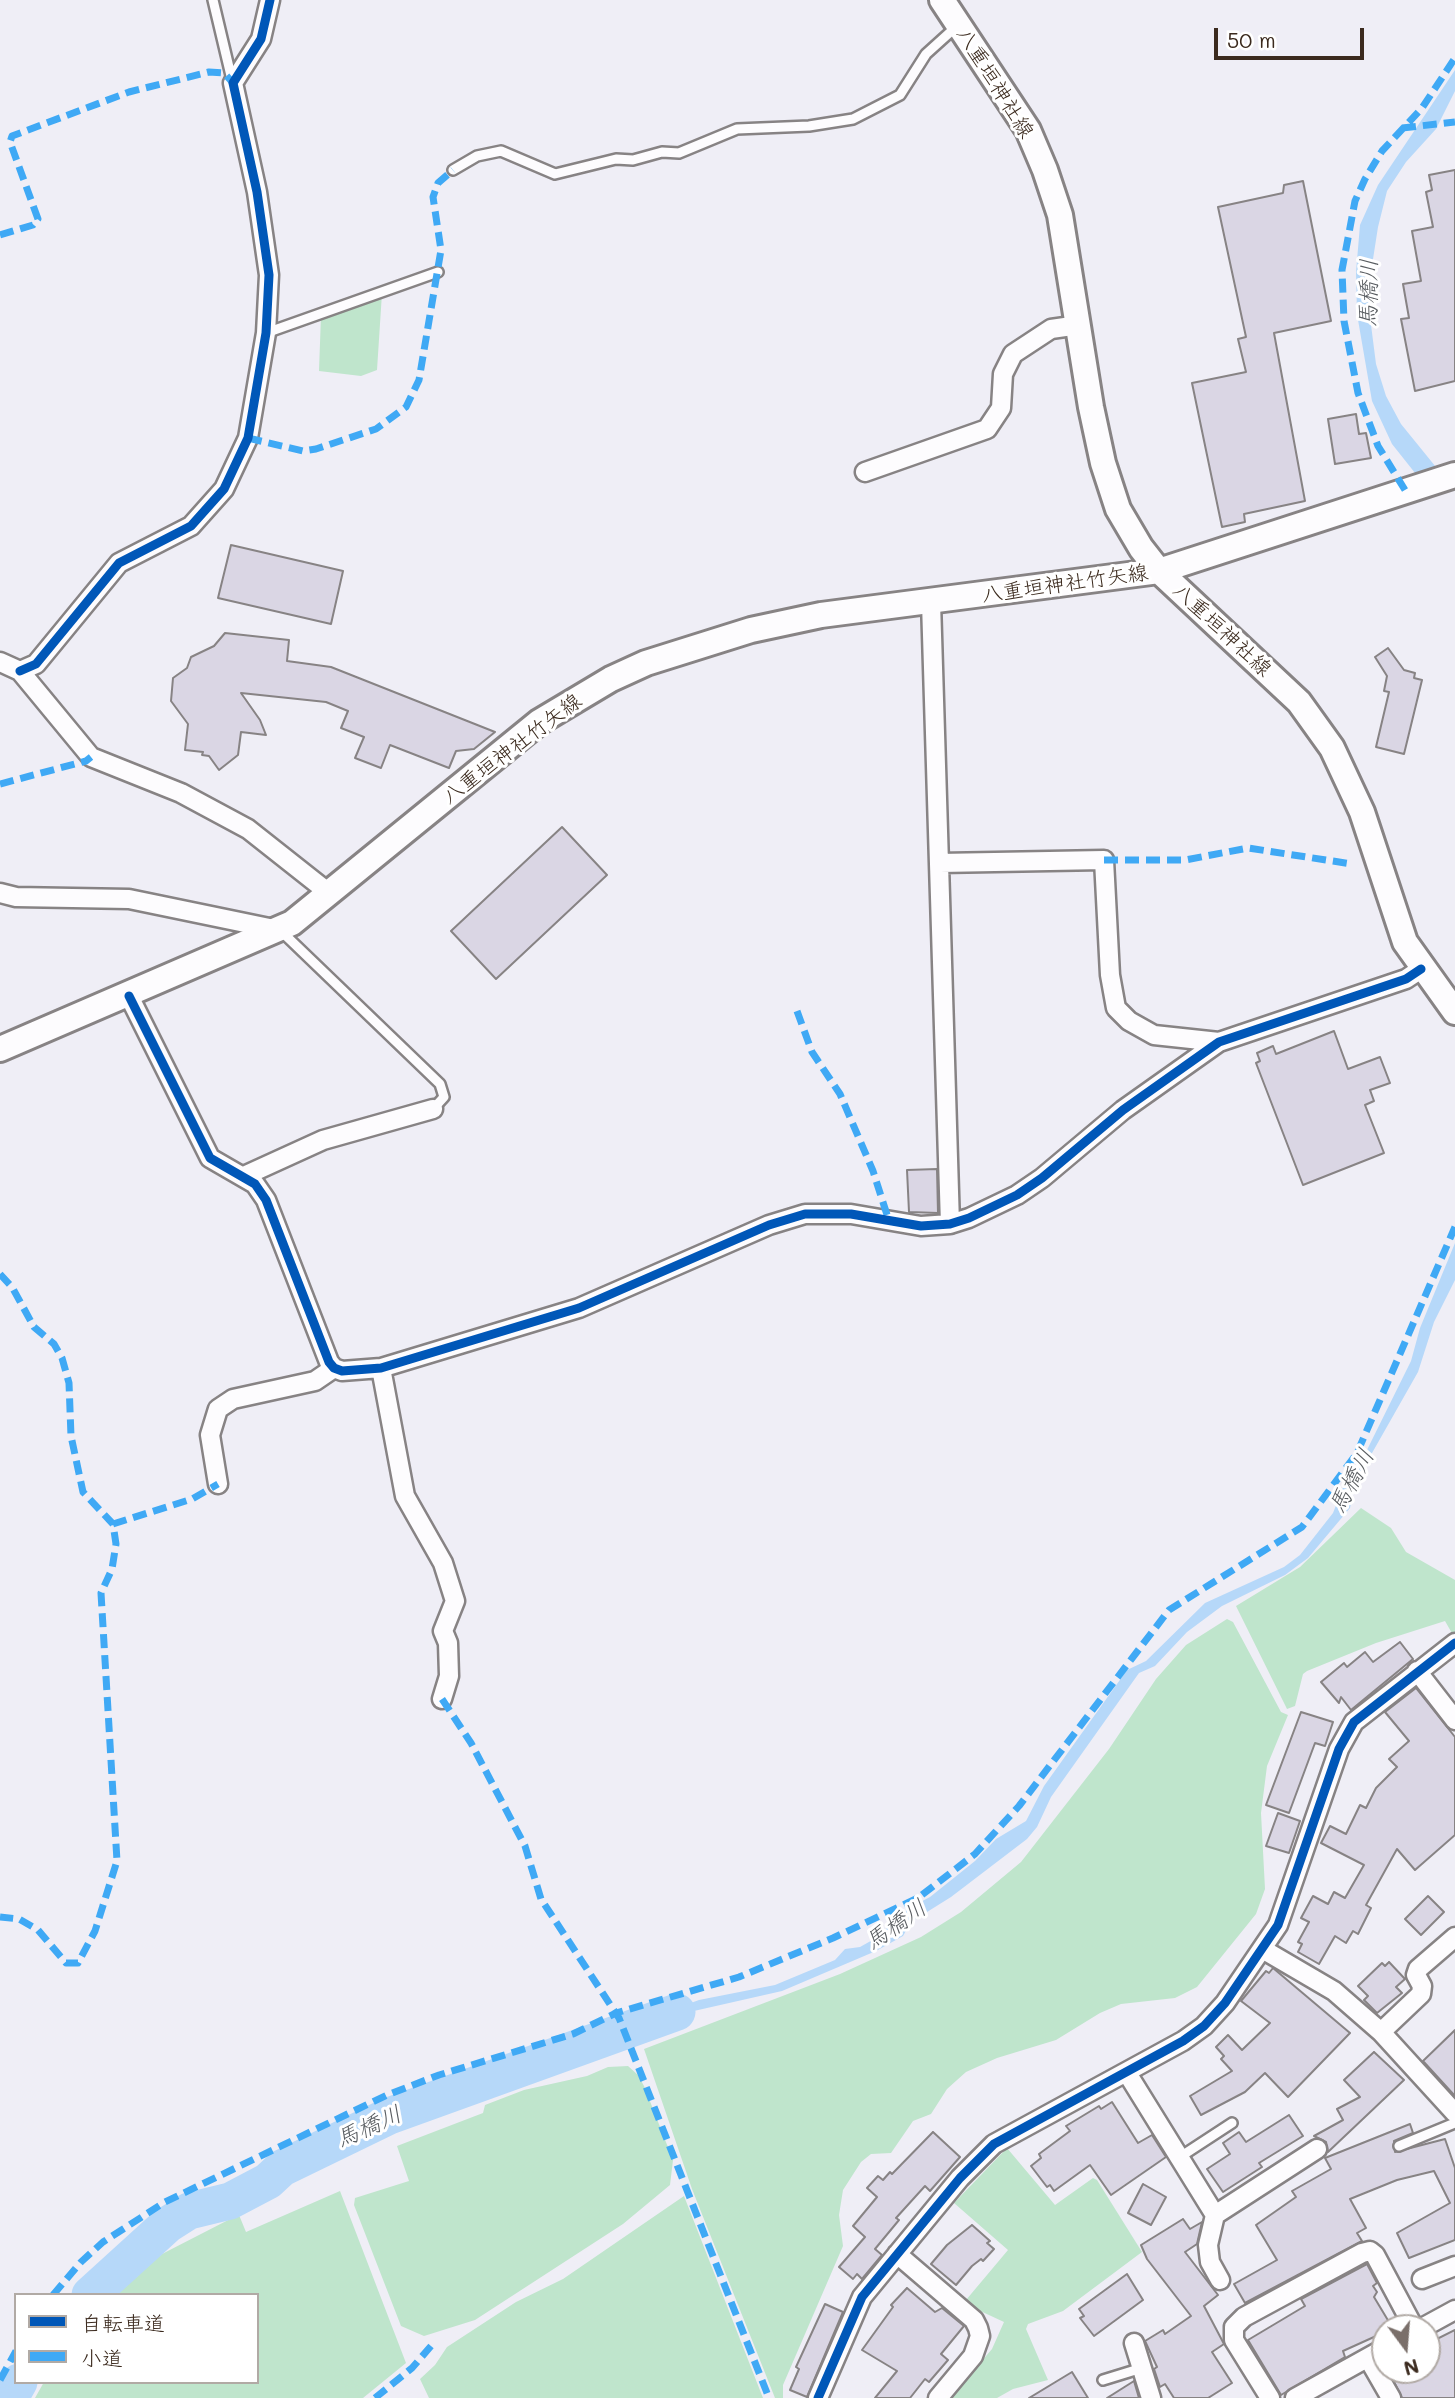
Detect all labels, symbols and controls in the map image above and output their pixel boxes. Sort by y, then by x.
scale bar [1217,14,1368,58]
street label: 八重垣神社線 [951,23,1039,143]
text: 50 m [1227,26,1276,53]
water label: 馬橋川 [1355,258,1383,328]
street label: 八重垣神社竹矢線 [980,560,1150,608]
street label: 八重垣神社線 [1167,578,1277,682]
street label: 八重垣神社竹矢線 [437,688,587,810]
water label: 馬橋川 [1324,1444,1380,1518]
water label: 馬橋川 [860,1894,932,1956]
water label: 馬橋川 [332,2100,406,2154]
legend [14,2293,259,2384]
text: 自転車道 [81,2309,165,2336]
north arrow [1371,2314,1441,2384]
text: 小道 [81,2344,123,2371]
text: N [1401,2354,1422,2382]

